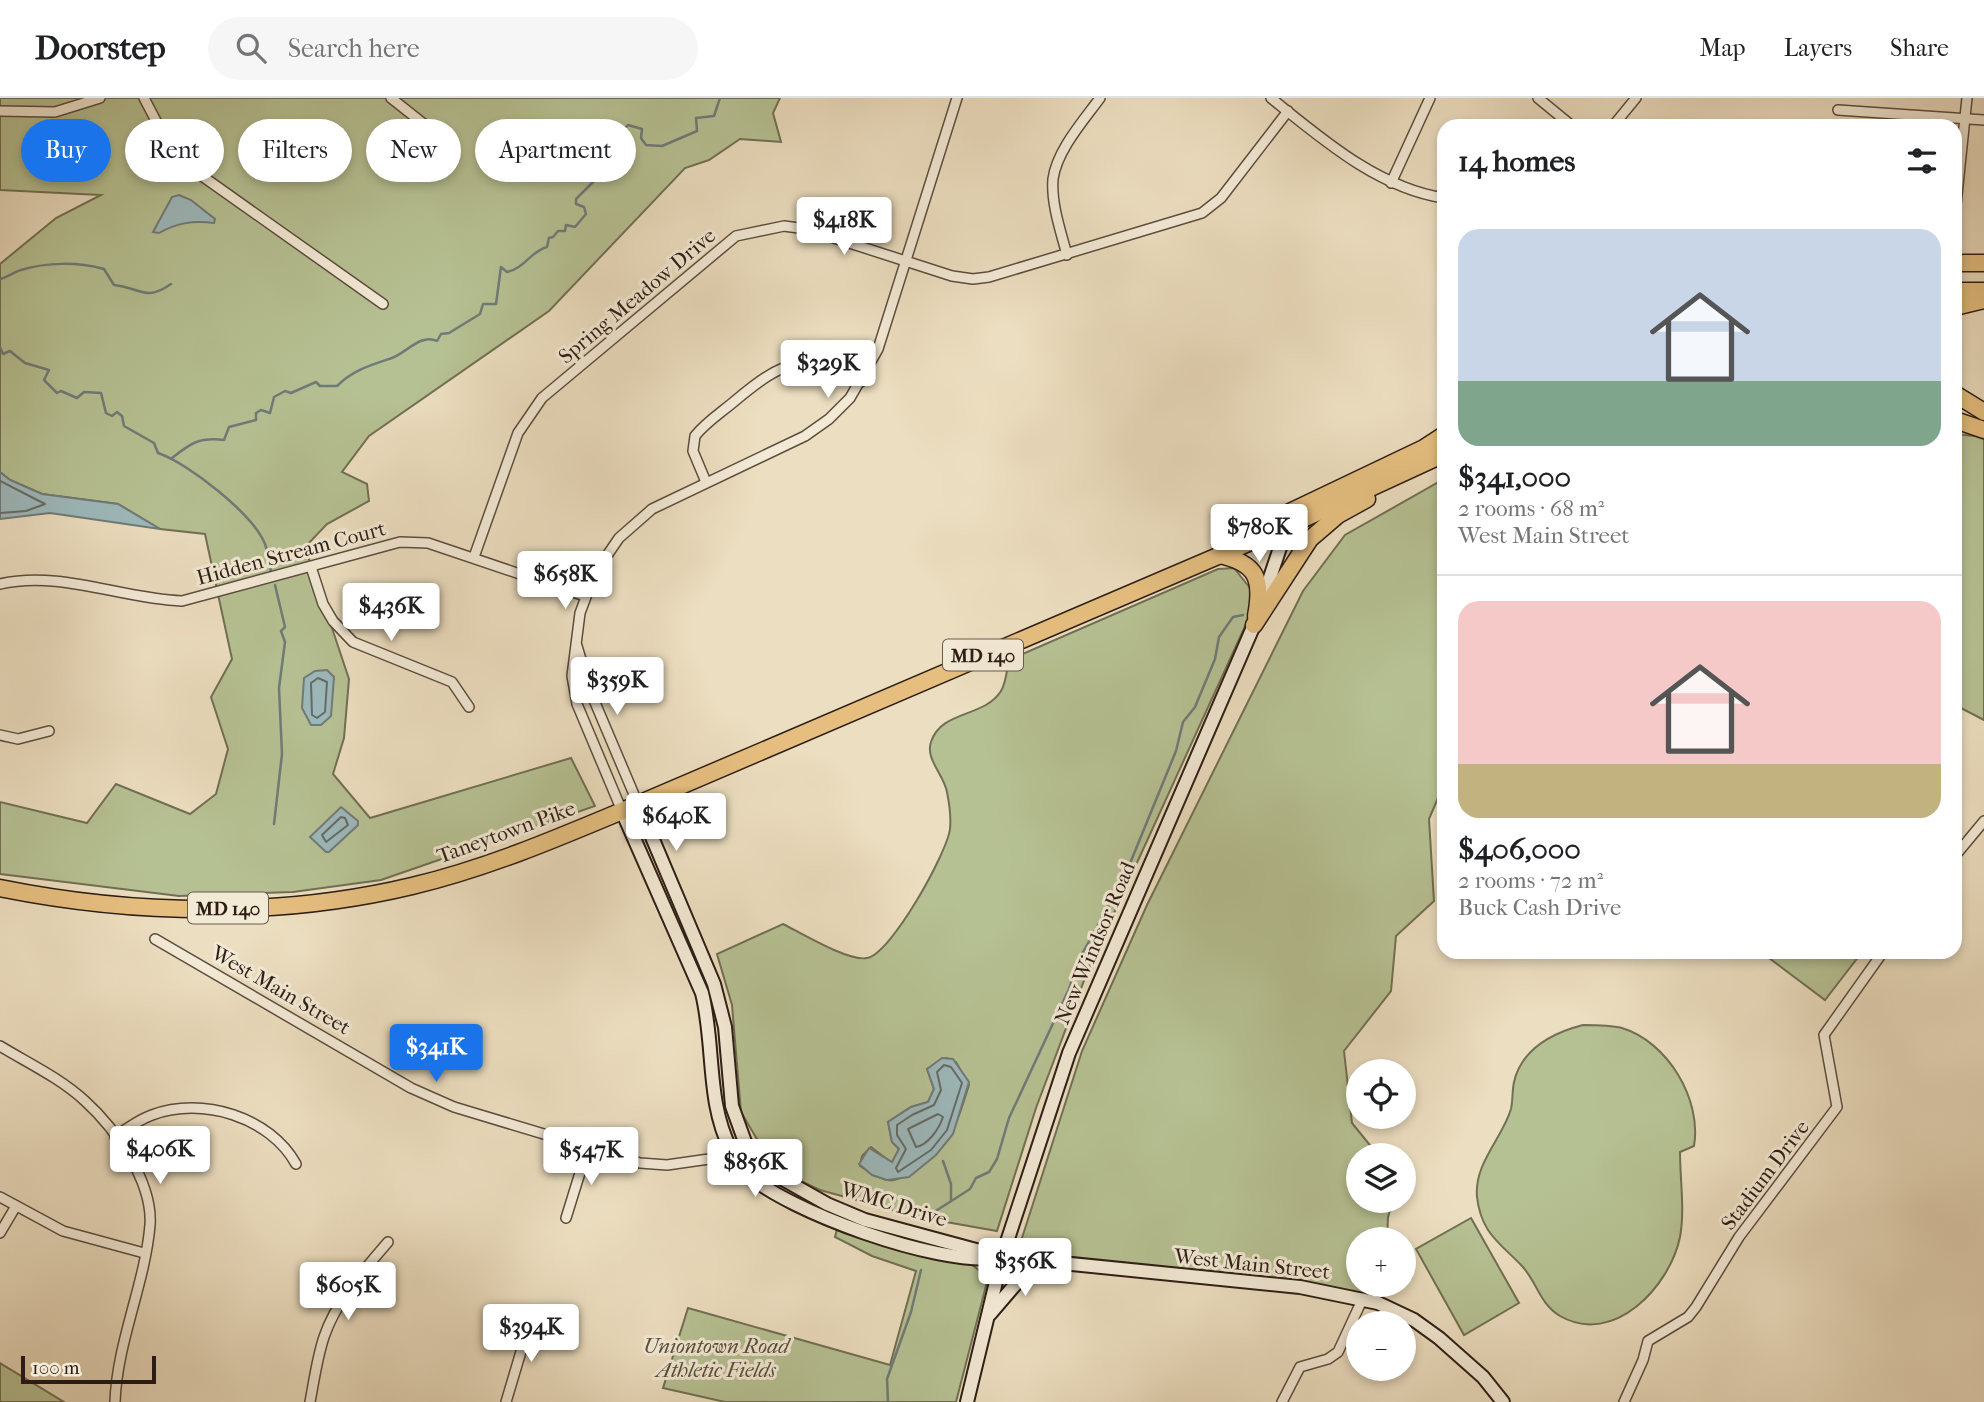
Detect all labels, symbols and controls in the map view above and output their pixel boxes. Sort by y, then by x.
search box [208,17,698,80]
text: Doorstep [35,29,166,68]
icon: search [232,29,270,67]
text: Search here [288,33,420,64]
text: Map [1700,34,1746,62]
text: Layers [1784,34,1852,62]
text: Share [1890,34,1949,62]
chip: Buy [21,119,111,182]
chip: Rent [125,119,224,182]
chip: Filters [238,119,352,182]
chip: New [366,119,461,182]
chip: Apartment [475,119,636,182]
icon: filters [1903,142,1941,180]
text: 14 homes [1458,144,1575,179]
pin: $418K [795,198,893,257]
text: $418K [813,206,875,233]
street label: Spring Meadow Drive [554,223,720,369]
icon: home [1637,274,1763,400]
pin: $329K [779,341,877,400]
text: $329K [797,349,859,376]
text: $341,000 [1458,460,1571,495]
text: 2 rooms · 68 m² [1458,495,1604,522]
pin: $780K [1210,504,1308,564]
text: $780K [1227,513,1291,540]
street label: Hidden Stream Court [194,516,389,590]
text: West Main Street [1458,522,1630,549]
pin: $658K [516,552,614,611]
text: $658K [533,560,597,587]
pin: $436K [342,584,440,643]
text: $436K [359,592,423,619]
road number: MD 140 [943,640,1023,670]
icon: home [1637,646,1763,772]
pin: $359K [568,658,666,717]
text: $359K [587,666,647,693]
pin: $640K [627,794,725,853]
street label: Taneytown Pike [434,796,578,868]
text: $640K [642,802,710,829]
text: $406,000 [1458,832,1581,867]
street label: New Windsor Road [1050,857,1140,1028]
text: 2 rooms · 72 m² [1458,867,1603,894]
road number: MD 140 [188,892,268,923]
text: Buck Cash Drive [1458,894,1621,921]
street label: West Main Street [206,940,355,1040]
pin: $341K [387,1024,485,1084]
text: $341K [406,1033,466,1060]
map controls [1346,1059,1416,1381]
button: locate [1346,1059,1416,1129]
street label: Stadium Drive [1716,1116,1814,1234]
pin: $406K [111,1126,209,1186]
pin: $547K [542,1128,640,1187]
text: $406K [126,1135,194,1162]
text: $547K [559,1136,623,1163]
pin: $856K [706,1140,804,1199]
button: layers [1346,1143,1416,1213]
text: $856K [723,1148,787,1175]
street label: WMC Drive [837,1176,950,1231]
button: + [1346,1227,1416,1297]
pin: $356K [976,1238,1074,1298]
street label: West Main Street [1172,1244,1332,1284]
text: $356K [994,1247,1056,1274]
pin: $605K [299,1262,397,1322]
text: $605K [316,1271,380,1298]
pin: $394K [482,1304,580,1364]
button: − [1346,1311,1416,1381]
text: $394K [499,1313,563,1340]
park label: Uniontown Road Athletic Fields [643,1334,791,1382]
scale bar [21,1353,156,1385]
text: 100 m [32,1357,80,1379]

